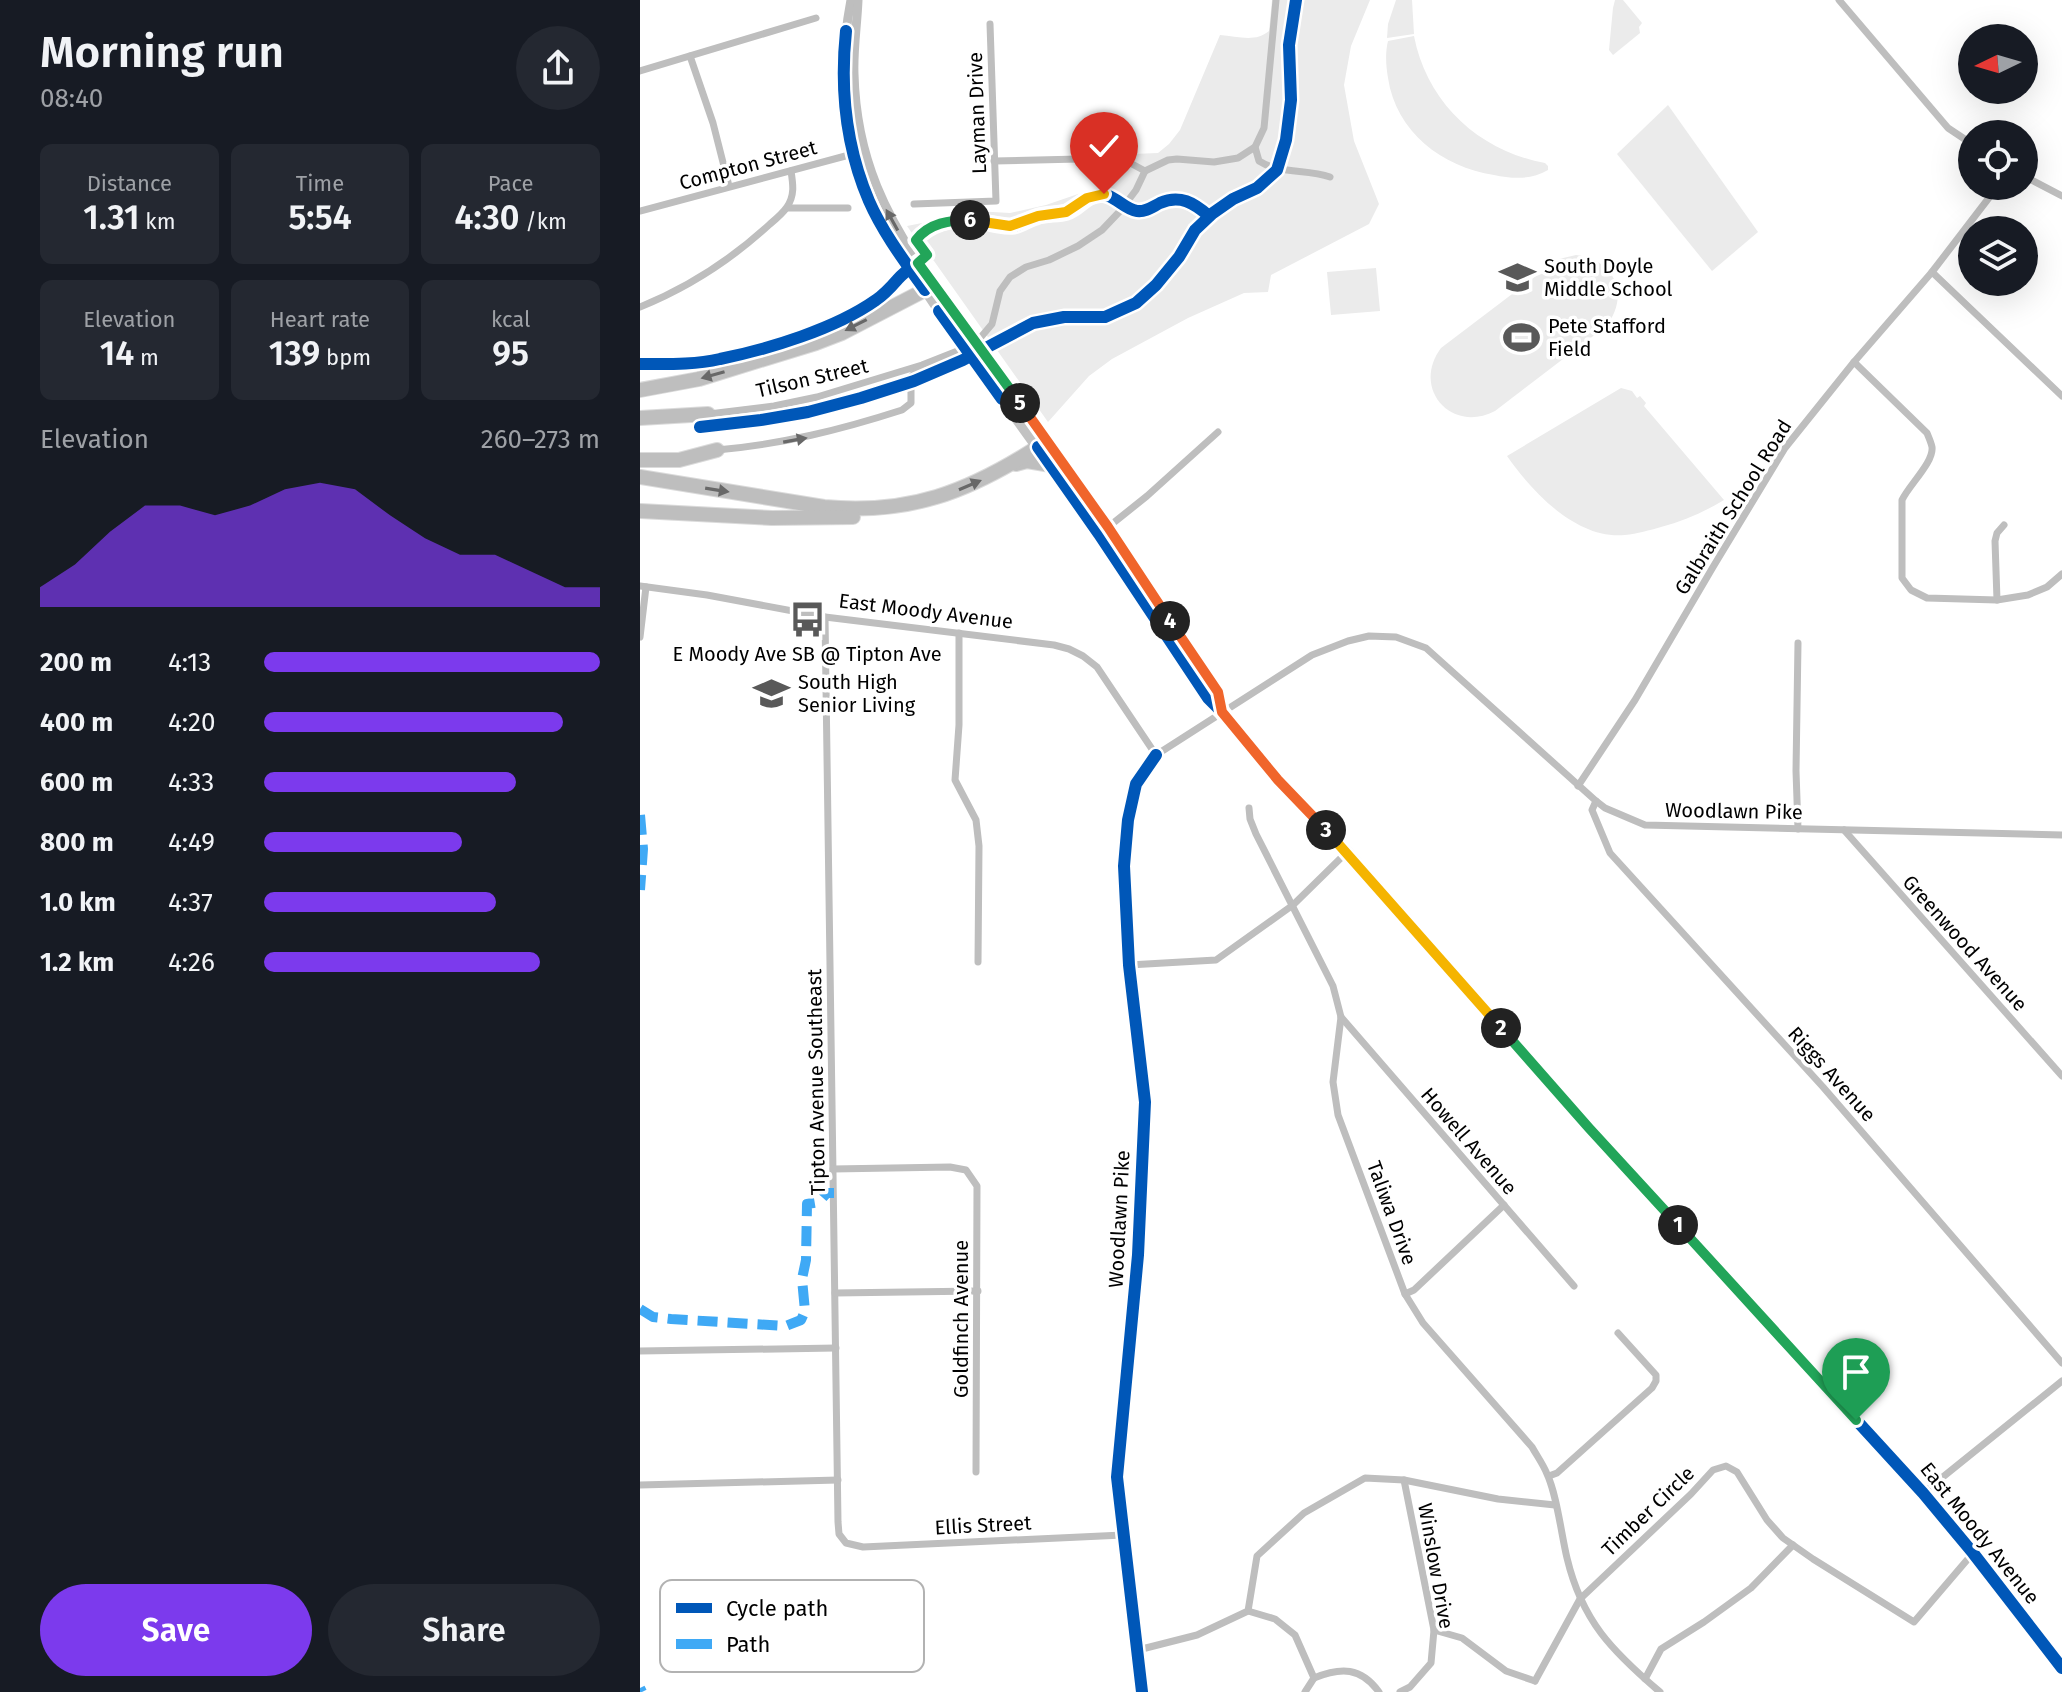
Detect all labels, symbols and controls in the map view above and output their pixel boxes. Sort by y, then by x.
north arrow [1958,24,2038,104]
map controls [1958,24,2038,296]
text: Morning run [40,26,284,79]
button: share [516,26,600,110]
street label: Layman Drive [963,52,991,174]
text: 08:40 [40,83,103,114]
pin [1070,112,1138,194]
button: locate [1958,120,2038,200]
icon: check [1082,124,1126,168]
street label: Compton Street [677,135,820,195]
text: Distance [87,170,172,197]
text: Time [296,170,344,197]
text: Pace [488,170,533,197]
text: 1.31 [83,197,140,238]
text: 5:54 [288,197,352,238]
text: 4:30 [455,197,519,238]
pin: 6 [950,200,990,240]
text: 6 [964,206,976,233]
text: km [140,208,175,235]
text: /km [519,208,567,235]
one-way arrow [885,209,899,231]
button: layers [1958,216,2038,296]
place label: South Doyle Middle School [1544,254,1673,301]
school or university icon: South Doyle Middle School [1499,258,1537,296]
text: Elevation [83,306,175,333]
text: Heart rate [270,306,370,333]
text: kcal [491,306,530,333]
place label: Pete Stafford Field [1548,314,1666,361]
one-way arrow [845,319,868,332]
sports icon: Pete Stafford Field [1503,319,1541,357]
text: 14 [100,333,134,374]
text: 139 [269,333,320,374]
text: 95 [492,333,529,374]
text: m [134,344,159,371]
text: bpm [320,344,371,371]
street label: Tilson Street [754,353,871,403]
one-way arrow [700,369,724,382]
pin: 5 [1000,383,1040,423]
text: 5 [1014,389,1026,416]
street label: Galbraith School Road [1669,415,1797,599]
text: Elevation [40,424,149,455]
text: 260–273 m [481,424,600,455]
one-way arrow [782,433,807,445]
one-way arrow [958,478,982,491]
one-way arrow [705,484,730,497]
street label: East Moody Avenue [837,588,1015,634]
bus stop icon: E Moody Ave SB @ Tipton Ave [788,600,826,638]
pin: 4 [1150,601,1190,641]
text: 4 [1164,607,1176,634]
place label: E Moody Ave SB @ Tipton Ave [672,642,942,666]
text: 200 m [40,647,112,678]
text: 4:13 [168,647,211,678]
place label: South High Senior Living [798,670,916,717]
school or university icon: South High Senior Living [753,675,791,713]
text: 400 m [40,707,113,738]
text: 4:20 [168,707,215,738]
text: 600 m [40,767,113,798]
text: 4:33 [168,767,214,798]
street label: Woodlawn Pike [1665,798,1803,824]
pin: 3 [1306,810,1346,850]
text: 3 [1320,816,1332,843]
text: 800 m [40,827,114,858]
text: 4:49 [168,827,215,858]
street label: Greenwood Avenue [1898,870,2032,1016]
text: 1.0 km [40,887,116,918]
text: 4:37 [168,887,213,918]
text: 1.2 km [40,947,114,978]
text: 4:26 [168,947,215,978]
street label: Tipton Avenue Southeast [802,968,830,1195]
pin: 2 [1481,1008,1521,1048]
text: 2 [1495,1014,1507,1041]
street label: Riggs Avenue [1783,1022,1881,1126]
street label: Howell Avenue [1416,1083,1522,1199]
street label: Woodlawn Pike [1103,1150,1135,1288]
street label: Taliwa Drive [1362,1158,1422,1268]
pin: 1 [1658,1205,1698,1245]
text: 1 [1673,1211,1683,1238]
street label: Goldfinch Avenue [949,1240,973,1398]
pin [1822,1338,1890,1420]
icon: arrive [1834,1350,1878,1394]
street label: East Moody Avenue [1915,1457,2045,1609]
street label: Timber Circle [1597,1461,1699,1561]
street label: Winslow Drive [1413,1501,1459,1631]
street label: Ellis Street [934,1510,1033,1540]
legend [660,1580,924,1672]
button: Save [40,1584,312,1676]
button: Share [328,1584,600,1676]
text: Cycle path [726,1595,828,1622]
text: Path [726,1631,770,1658]

